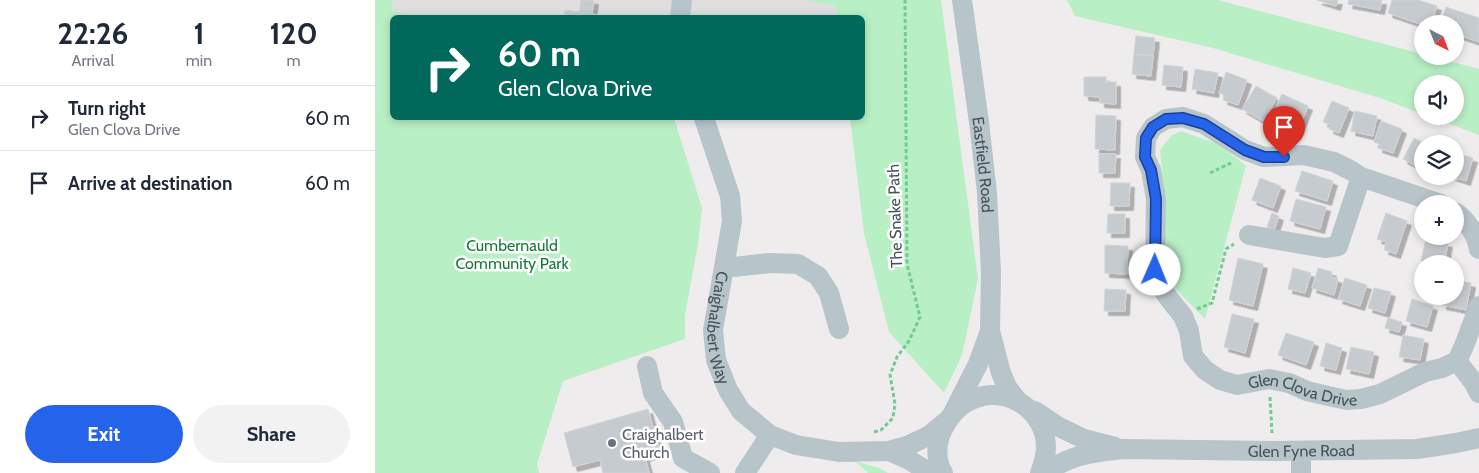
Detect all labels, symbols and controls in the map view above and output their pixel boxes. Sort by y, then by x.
text: 22:26 [57,15,128,52]
text: 1 [193,15,205,52]
text: 120 [270,15,318,52]
north arrow [1414,15,1464,65]
map controls [1414,15,1464,305]
text: 60 m [498,32,581,75]
icon: right [415,35,480,100]
text: Arrival [72,51,114,70]
text: min [186,51,212,70]
text: m [287,51,301,70]
text: Glen Clova Drive [498,75,652,102]
button: sound [1414,75,1464,125]
text: Turn right [68,97,146,120]
icon: right [25,104,53,132]
pin [1263,106,1305,157]
text: 60 m [305,107,350,130]
icon: arrive [1270,113,1298,141]
street label: Eastfield Road [969,115,997,213]
text: Glen Clova Drive [68,120,180,139]
button: layers [1414,135,1464,185]
street label: The Snake Path [884,164,906,268]
icon: arrive [25,169,53,197]
text: Arrive at destination [68,172,232,195]
text: 60 m [305,172,350,195]
button: + [1414,195,1464,245]
park label: Cumbernauld Community Park [455,236,569,273]
position arrow [1128,243,1180,295]
button: − [1414,255,1464,305]
street label: Craighalbert Way [703,270,734,387]
street label: Glen Clova Drive [1246,369,1358,410]
button: Exit [25,405,183,463]
button: Share [193,405,350,463]
place label: Craighalbert Church [622,425,704,462]
marker: Craighalbert Church [606,437,618,449]
street label: Glen Fyne Road [1248,440,1355,461]

